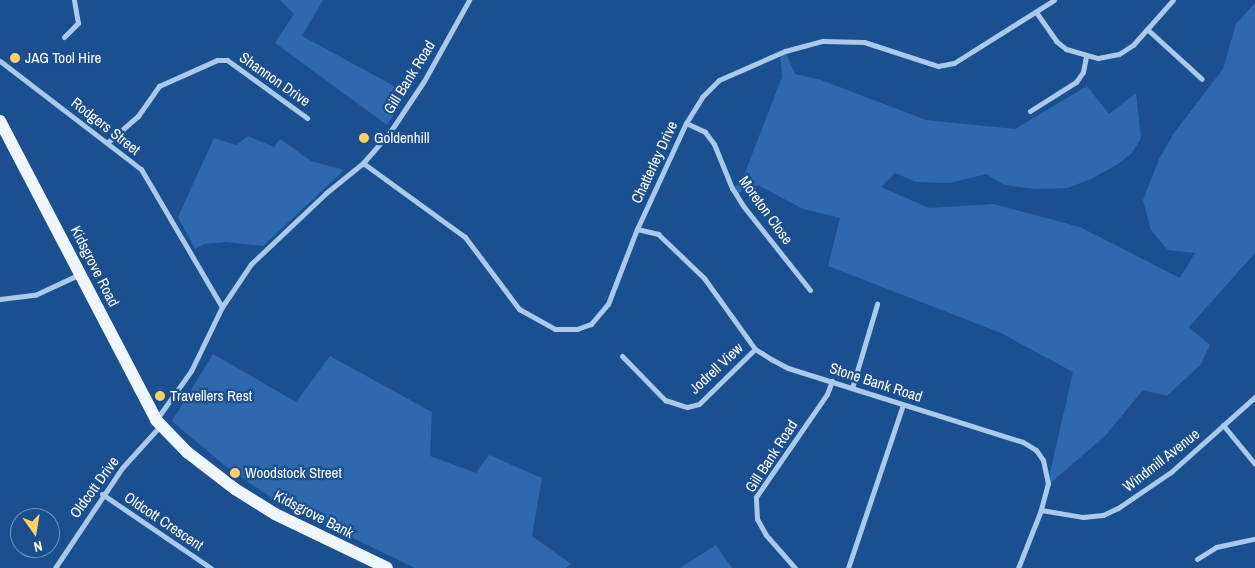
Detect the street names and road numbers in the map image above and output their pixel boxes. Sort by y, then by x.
street label: Gill Bank Road [379,37,439,117]
street label: Shannon Drive [236,48,314,110]
street label: Rodgers Street [68,93,144,159]
street label: Chatterley Drive [627,118,681,206]
street label: Moreton Close [735,172,797,248]
street label: Kidsgrove Road [67,223,123,309]
street label: Jodrell View [685,339,747,397]
street label: Stone Bank Road [827,359,925,405]
street label: Gill Bank Road [741,416,801,496]
street label: Windmill Avenue [1119,424,1203,496]
street label: Oldcott Drive [66,453,122,521]
street label: Kidsgrove Bank [271,486,357,542]
street label: Oldcott Crescent [121,488,207,554]

